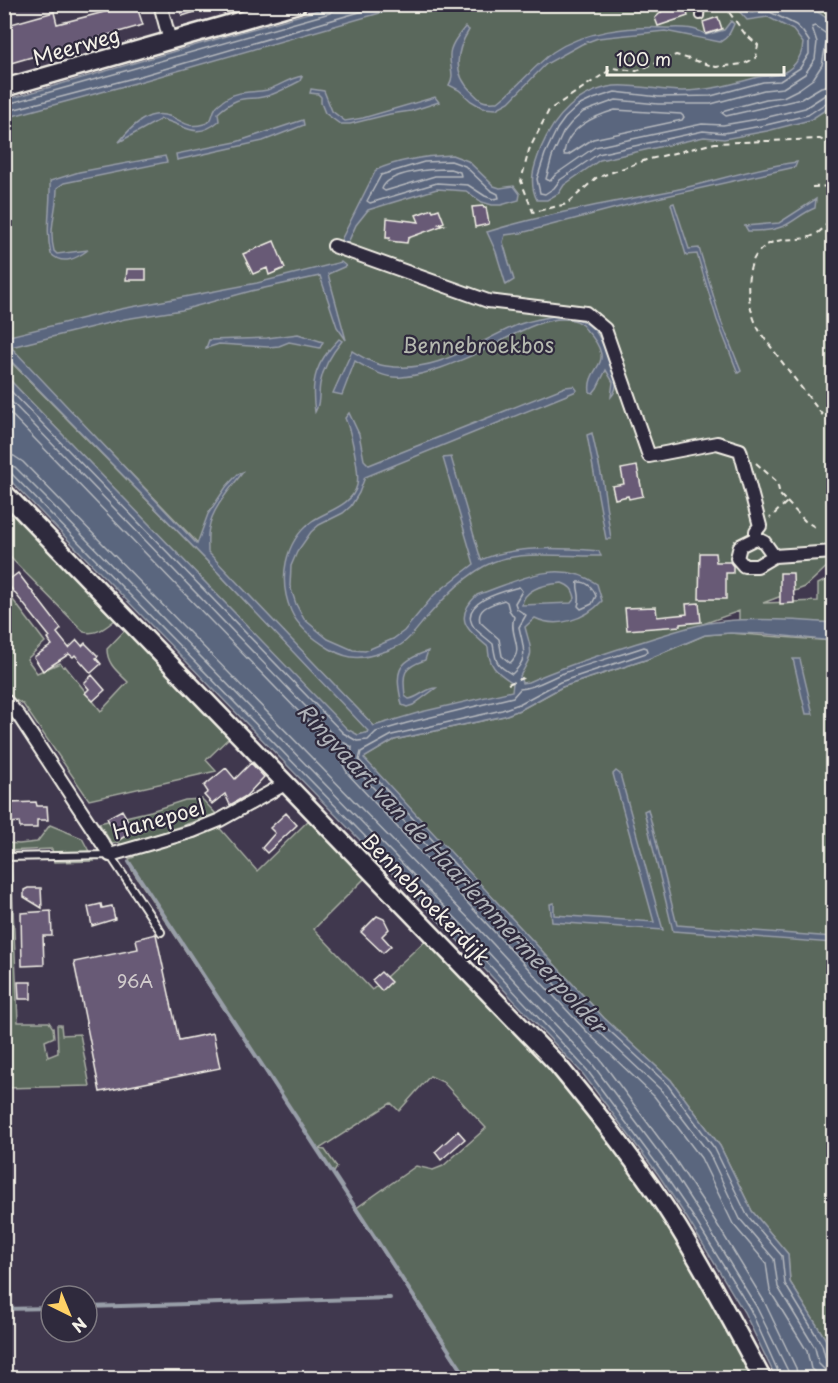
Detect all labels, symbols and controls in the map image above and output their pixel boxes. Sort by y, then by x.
street label: Meerweg [28,17,124,73]
scale bar [607,39,784,77]
text: 100 m [616,45,671,72]
park label: Bennebroekbos [402,328,554,360]
water label: Ringvaart van de Haarlemmermeerpolder [291,695,617,1042]
street label: Hanepoel [108,790,208,846]
street label: Bennebroekerdijk [355,824,499,972]
house number: 96A [117,967,153,994]
north arrow [39,1284,99,1344]
text: N [67,1313,93,1339]

